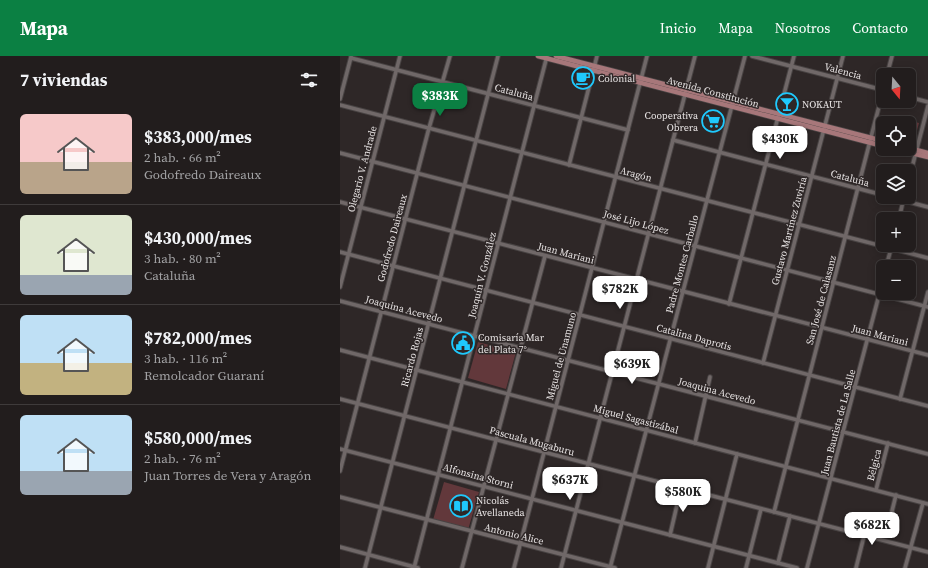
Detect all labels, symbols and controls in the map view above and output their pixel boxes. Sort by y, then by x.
text: Mapa [20,15,68,41]
text: Inicio [660,18,696,38]
text: Mapa [718,18,753,38]
text: Nosotros [775,18,830,38]
text: Contacto [852,18,908,38]
street label: Valencia [823,60,864,82]
cafe icon: Colonial [570,65,596,91]
text: 7 viviendas [20,68,107,92]
north arrow [876,68,916,108]
map controls [876,68,916,300]
icon: filters [298,69,320,91]
place label: Colonial [598,72,635,85]
street label: Avenida Constitución [666,73,760,111]
street label: Cataluña [493,81,536,104]
pin: $383K [412,83,468,117]
text: $383K [421,87,459,104]
bar icon: NOKAUT [774,91,800,117]
place label: NOKAUT [802,98,842,111]
supermarket icon: Cooperativa Obrera [700,108,726,134]
place label: Cooperativa Obrera [645,109,699,134]
button: locate [876,116,916,156]
street label: Olegario V. Andrade [344,124,380,214]
text: $383,000/mes [144,125,252,149]
pin: $430K [752,126,808,160]
icon: home [52,130,100,178]
text: $430K [761,130,799,147]
text: 2 hab. · 66 m² [144,149,221,166]
street label: Aragón [619,164,653,184]
button: layers [876,164,916,204]
text: Godofredo Daireaux [144,166,261,183]
street label: Cataluña [829,167,872,190]
street label: Gustavo Martínez Zuviría [768,174,810,287]
street label: Godofredo Daireaux [374,192,410,283]
street label: José Lijo López [601,207,671,237]
button: + [876,212,916,252]
street label: Padre Montes Carballo [663,213,702,315]
text: $430,000/mes [144,226,252,250]
street label: Joaquín V. González [465,230,499,320]
icon: home [52,231,100,279]
street label: Juan Mariani [535,239,596,267]
text: 3 hab. · 80 m² [144,250,221,267]
street label: San José de Calasanz [803,254,839,346]
button: − [876,260,916,300]
text: Cataluña [144,267,195,284]
pin: $782K [592,276,648,310]
text: $782K [601,280,639,297]
street label: Joaquina Acevedo [363,292,445,326]
street label: Miguel de Unamuno [543,310,579,402]
street label: Catalina Daprotis [655,321,733,353]
street label: Juan Mariani [849,321,910,349]
text: $782,000/mes [144,326,252,350]
street label: Ricardo Rojas [398,326,426,388]
public building icon: Comisaría Mar del Plata 7° [450,330,476,356]
icon: home [52,331,100,379]
place label: Comisaría Mar del Plata 7° [478,331,545,356]
text: 3 hab. · 116 m² [144,350,227,367]
pin: $639K [604,351,660,385]
text: $639K [613,355,651,372]
text: Remolcador Guaraní [144,367,264,384]
street label: Juan Bautista de La Salle [817,368,858,477]
street label: Joaquina Acevedo [676,374,758,408]
street label: Miguel Sagastizábal [592,401,680,437]
street label: Pascuala Mugaburu [488,423,576,459]
text: $580,000/mes [144,426,252,450]
icon: home [52,431,100,479]
street label: Bélgica [864,447,884,482]
text: 2 hab. · 76 m² [144,450,221,467]
street label: Alfonsina Storni [441,460,515,492]
text: Juan Torres de Vera y Aragón [144,467,311,484]
pin: $637K [542,467,598,501]
text: $637K [551,471,589,488]
pin: $580K [655,479,711,513]
text: $580K [664,483,702,500]
library icon: Nicolás Avellaneda [448,493,474,519]
place label: Nicolás Avellaneda [476,494,526,519]
pin: $682K [844,512,900,546]
text: $682K [853,516,891,533]
street label: Antonio Alice [483,520,545,548]

